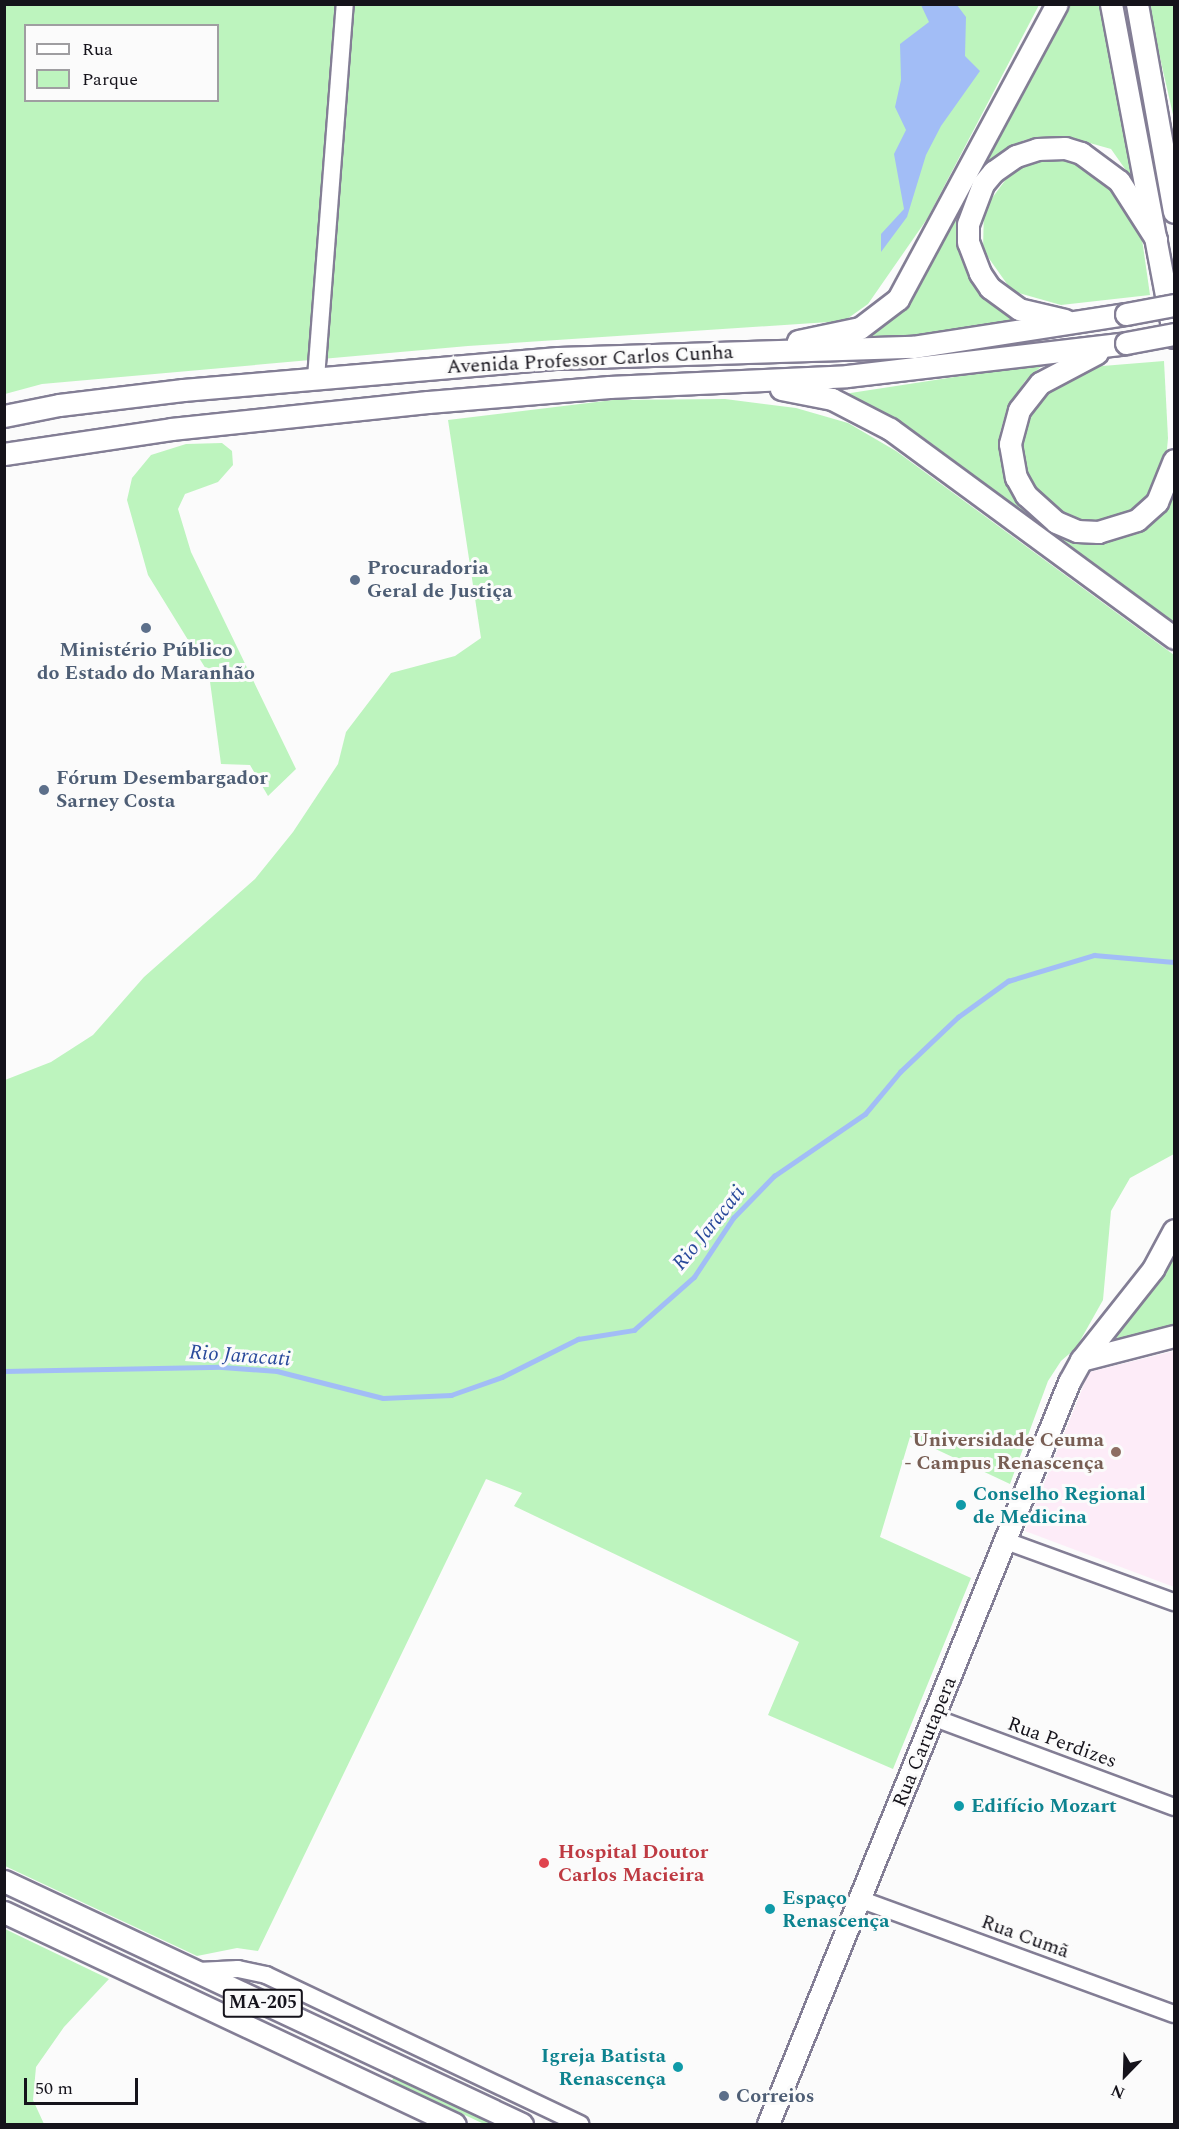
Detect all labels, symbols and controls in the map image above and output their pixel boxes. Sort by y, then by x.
legend [24,24,219,102]
text: Rua [82,36,113,63]
text: Parque [82,66,138,93]
street label: Avenida Professor Carlos Cunha [446,341,734,379]
place label: Procuradoria Geral de Justiça [367,556,512,603]
marker: Procuradoria Geral de Justiça [348,573,362,587]
marker: Ministério Público do Estado do Maranhão [139,621,153,635]
place label: Ministério Público do Estado do Maranhão [37,638,255,685]
place label: Fórum Desembargador Sarney Costa [56,766,268,813]
marker: Fórum Desembargador Sarney Costa [37,783,51,797]
water label: Rio Jaracati [667,1181,751,1275]
water label: Rio Jaracati [188,1340,292,1372]
place label: Universidade Ceuma - Campus Renascença [904,1428,1104,1475]
marker: Universidade Ceuma - Campus Renascença [1109,1445,1123,1459]
place label: Conselho Regional de Medicina [973,1482,1146,1529]
marker: Conselho Regional de Medicina [954,1498,968,1512]
street label: Rua Carutapera [888,1673,962,1811]
street label: Rua Perdizes [1004,1712,1120,1774]
place label: Edifício Mozart [971,1794,1117,1818]
marker: Edifício Mozart [952,1799,966,1813]
place label: Hospital Doutor Carlos Macieira [558,1840,708,1887]
marker: Hospital Doutor Carlos Macieira [535,1854,553,1872]
place label: Espaço Renascença [782,1886,890,1933]
marker: Espaço Renascença [763,1902,777,1916]
street label: Rua Cumã [978,1910,1072,1964]
road number: MA-205 [222,1988,304,2018]
place label: Igreja Batista Renascença [541,2044,666,2091]
north arrow [1095,2045,1155,2105]
marker: Igreja Batista Renascença [671,2060,685,2074]
scale bar [27,2066,141,2104]
text: 50 m [35,2075,73,2102]
text: N [1107,2078,1129,2105]
place label: Correios [736,2084,814,2108]
marker: Correios [717,2089,731,2103]

